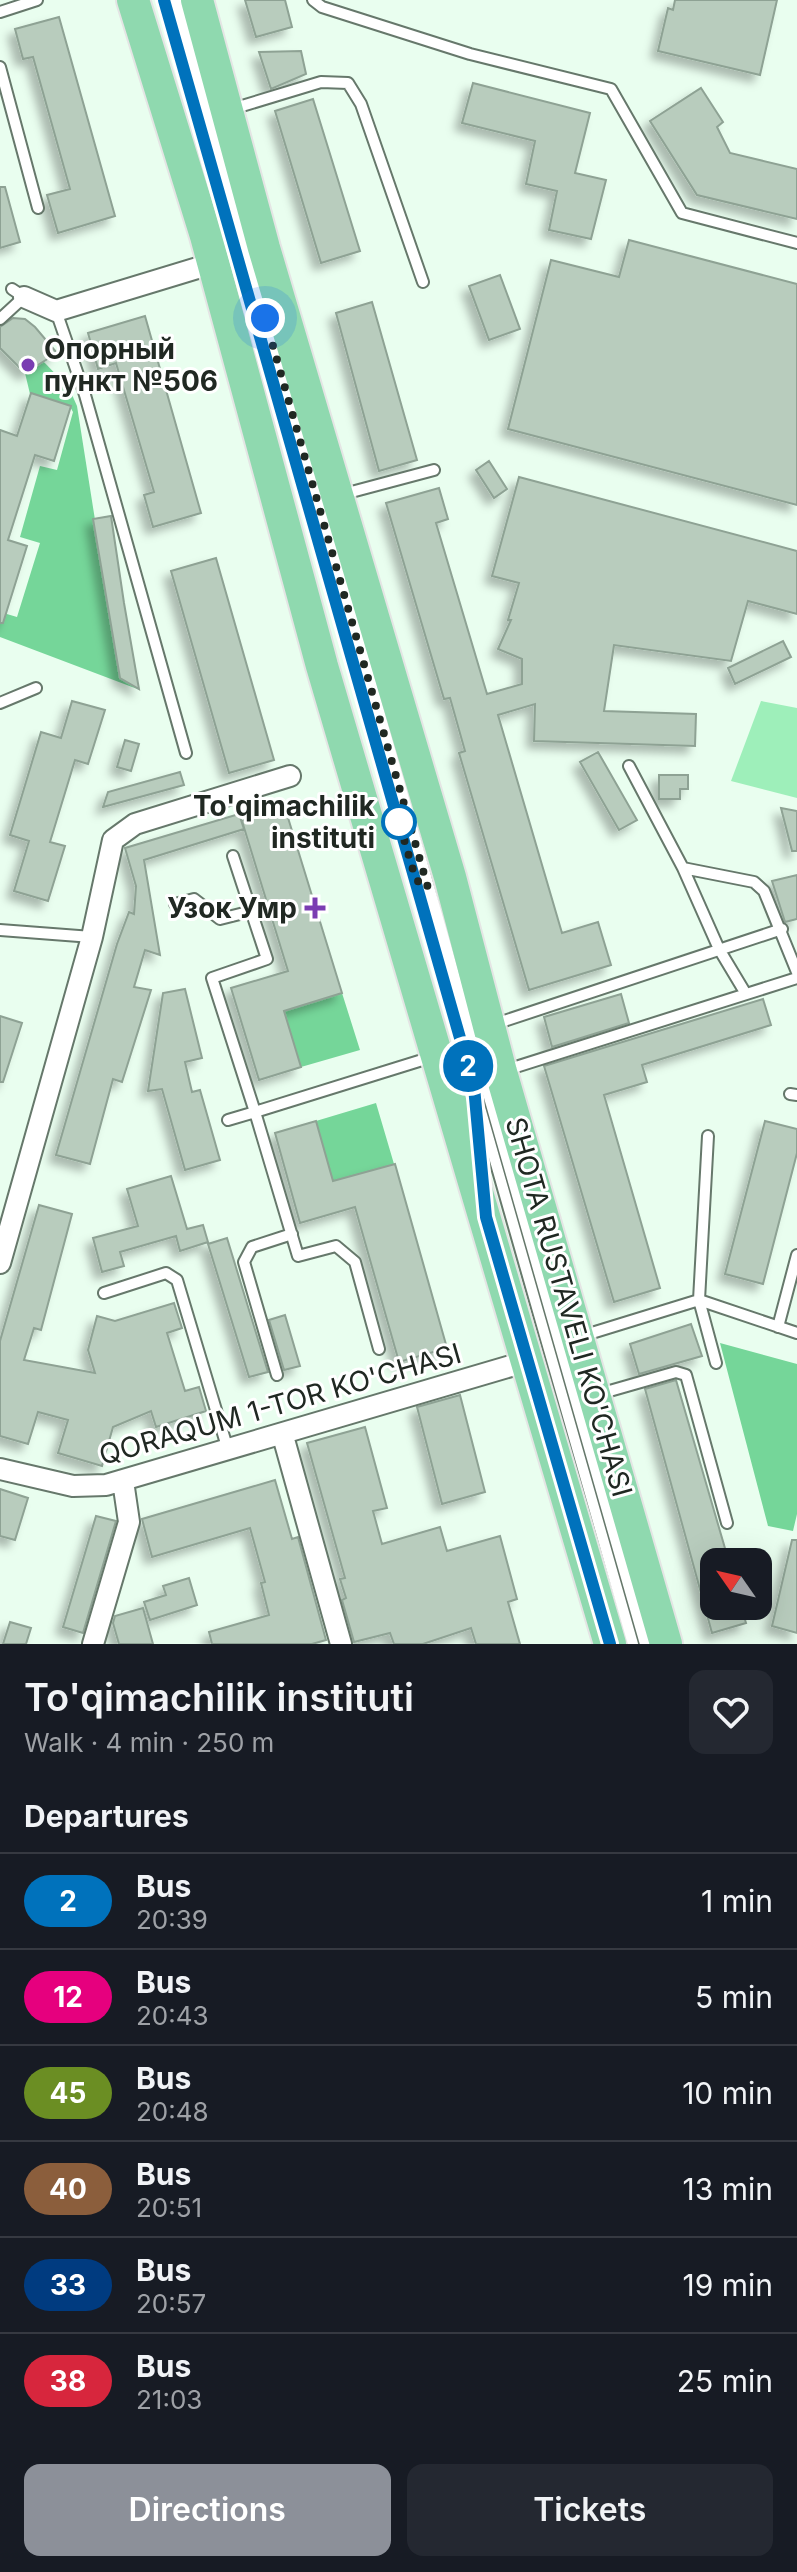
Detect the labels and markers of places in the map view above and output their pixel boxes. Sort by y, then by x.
place label: Опорный пункт №506 [44,332,218,398]
marker: Опорный пункт №506 [19,356,37,374]
place label: To'qimachilik instituti [193,789,376,855]
marker: To'qimachilik instituti [382,805,416,839]
place label: Узок Умр [167,891,297,925]
marker: Узок Умр [304,897,326,919]

